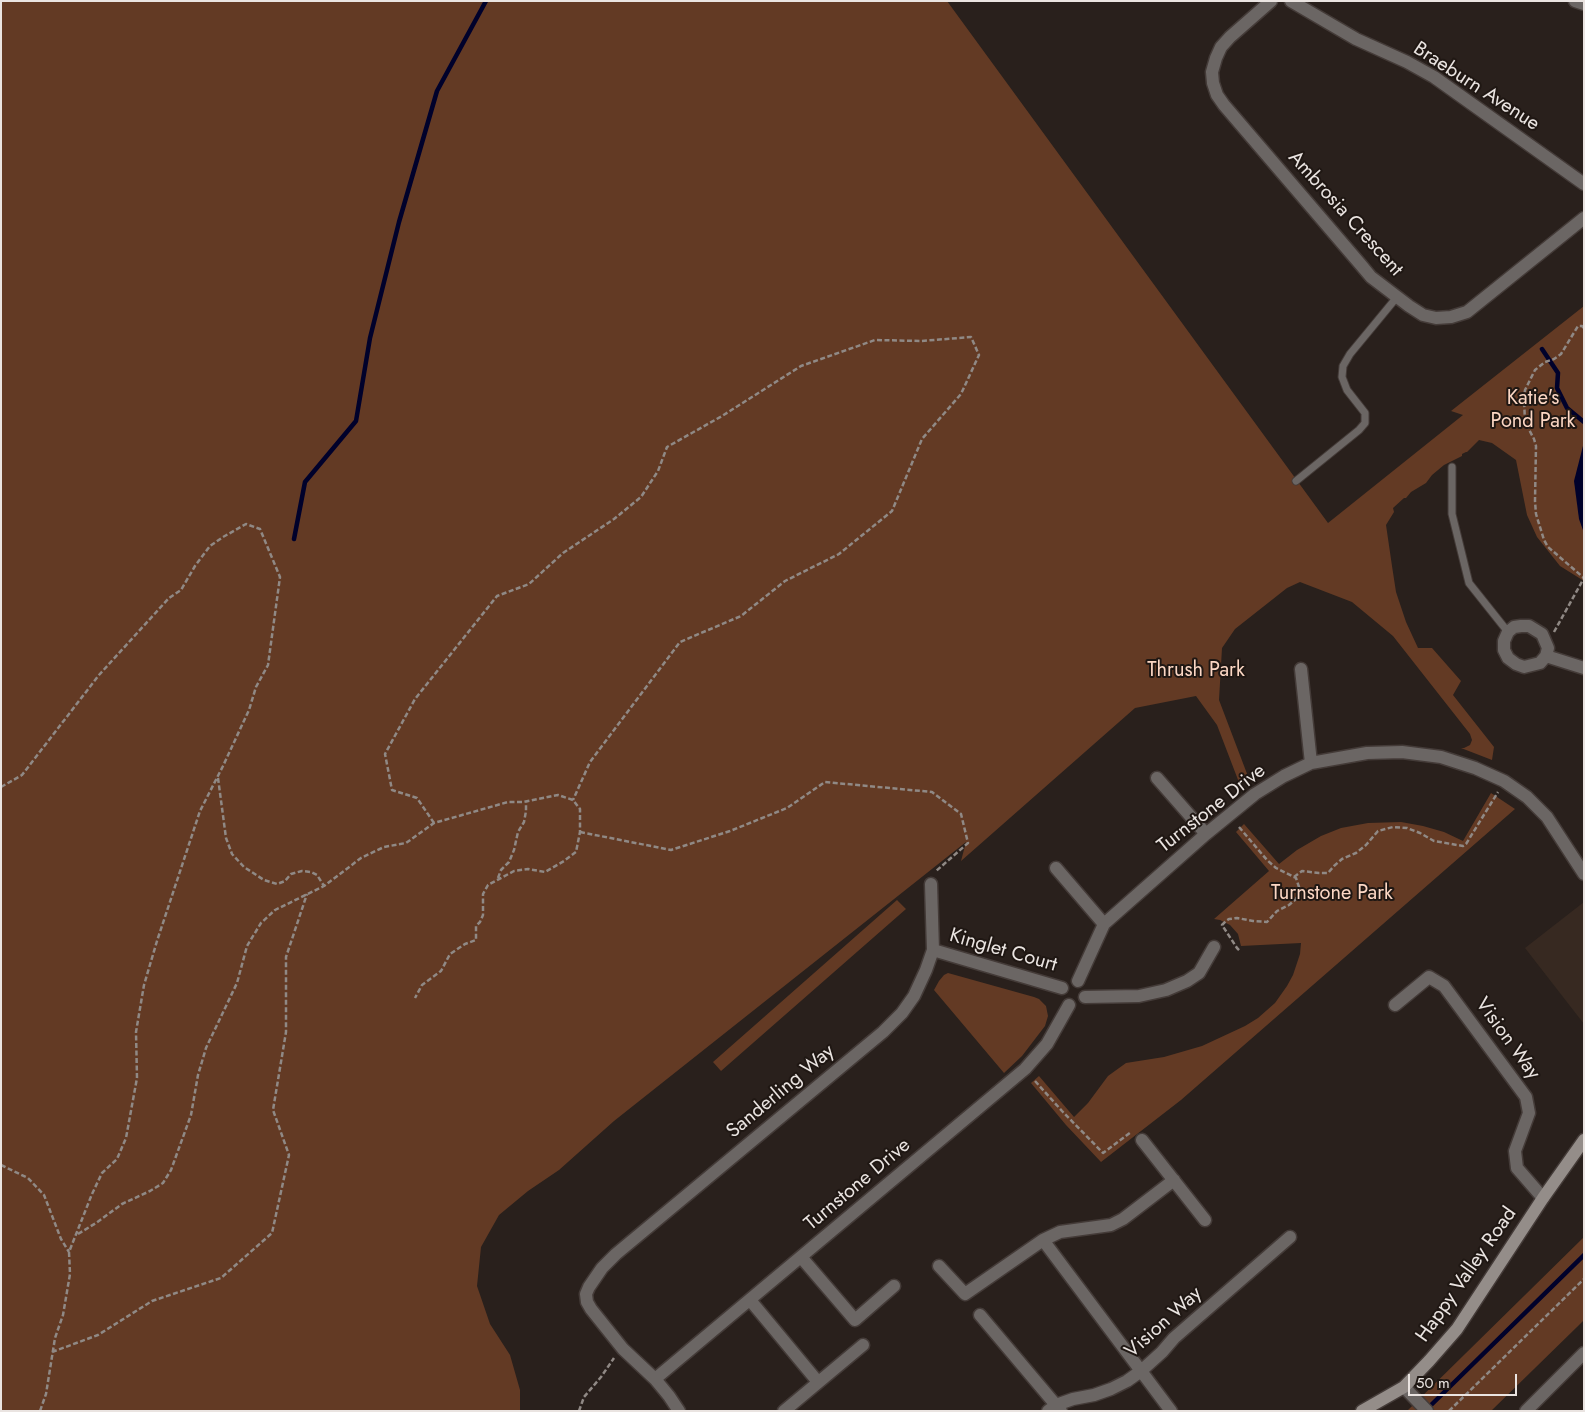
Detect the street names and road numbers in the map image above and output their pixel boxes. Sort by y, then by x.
street label: Braeburn Avenue [1408,37,1544,137]
street label: Ambrosia Crescent [1282,146,1408,282]
street label: Turnstone Drive [1153,759,1271,859]
street label: Kinglet Court [946,924,1060,978]
street label: Vision Way [1469,993,1545,1085]
street label: Sanderling Way [722,1040,840,1144]
street label: Turnstone Drive [800,1134,916,1236]
street label: Happy Valley Road [1412,1203,1522,1347]
street label: Vision Way [1121,1282,1207,1364]

